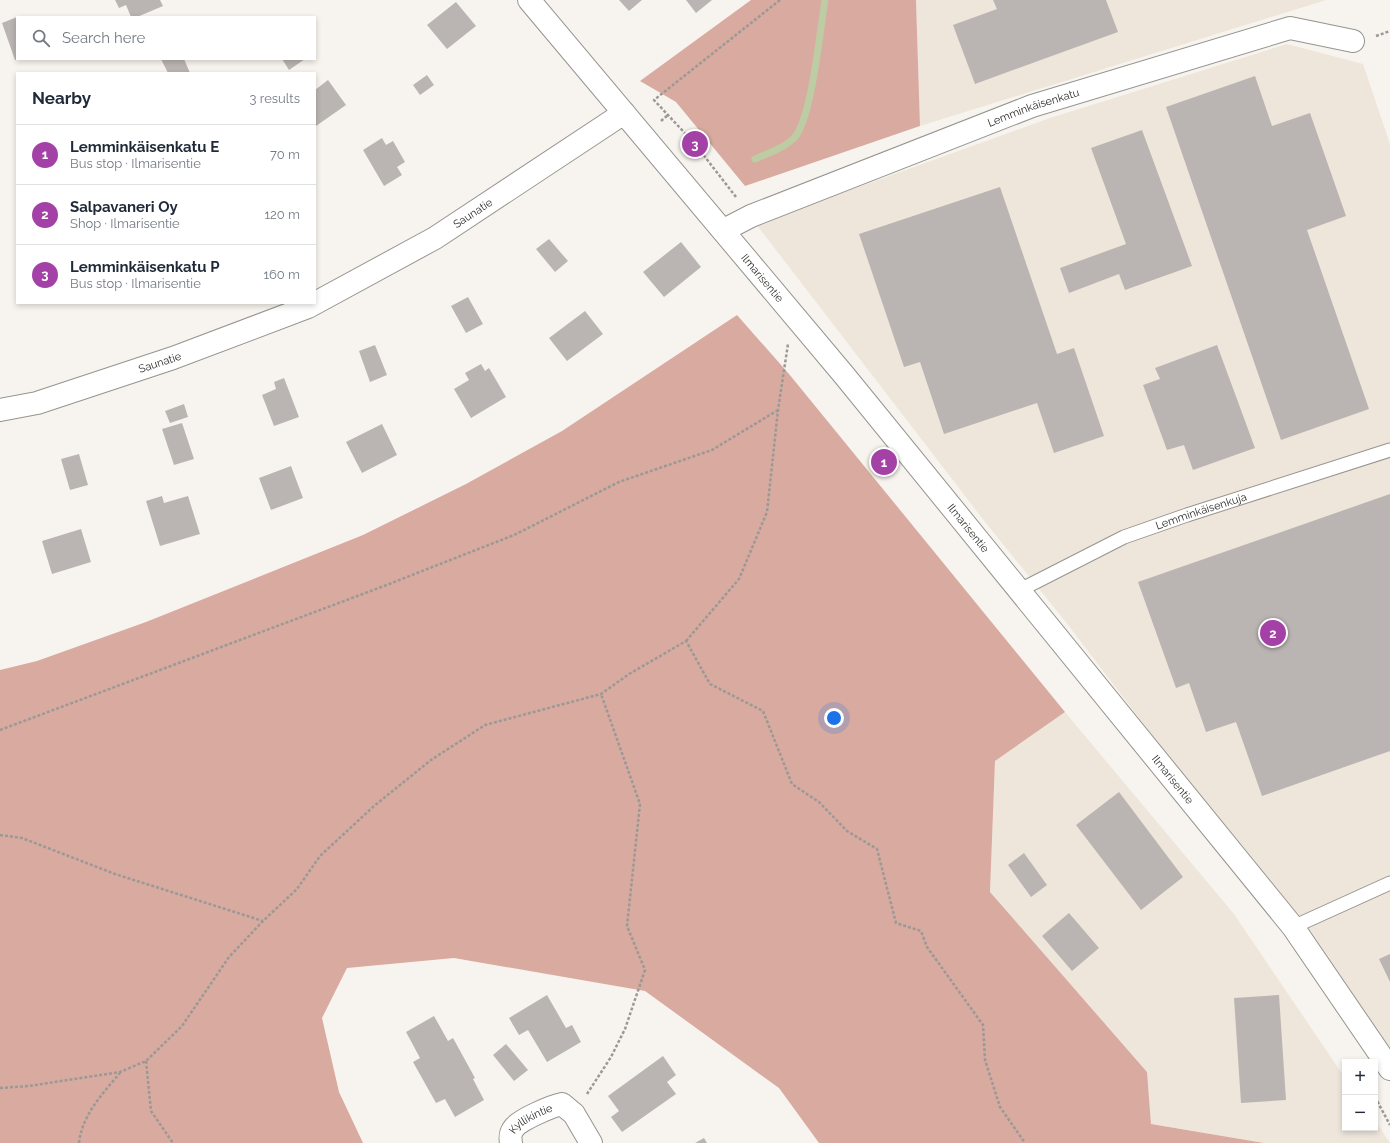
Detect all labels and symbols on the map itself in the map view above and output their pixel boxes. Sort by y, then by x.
street label: Lemminkäisenkatu [986,86,1081,130]
pin: 3 [682,129,708,159]
street label: Saunatie [451,196,495,231]
street label: Ilmarisentie [738,252,786,305]
street label: Saunatie [137,349,184,376]
pin: 1 [871,447,897,477]
street label: Lemminkäisenkuja [1154,490,1248,532]
street label: Ilmarisentie [944,501,992,556]
pin: 2 [1260,618,1286,648]
your location [824,708,844,728]
street label: Ilmarisentie [1149,753,1196,807]
street label: Kyllikintie [506,1101,555,1136]

